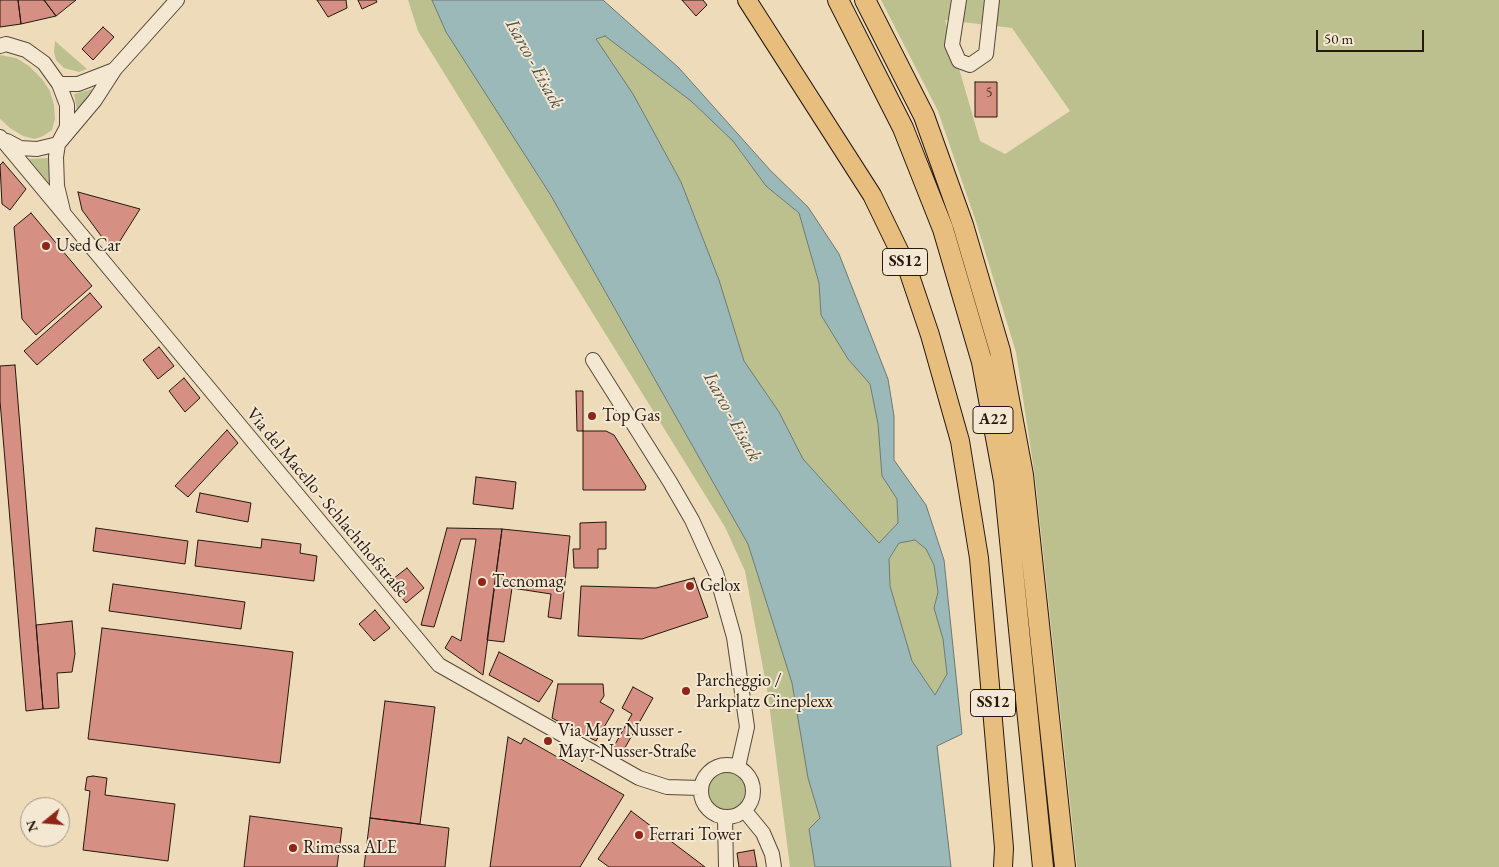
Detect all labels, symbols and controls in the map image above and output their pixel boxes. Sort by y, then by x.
water label: Isarco - Eisack [500,15,568,113]
scale bar [1319,20,1426,52]
text: 50 m [1324,29,1353,48]
house number: 5 [985,84,993,102]
place label: Used Car [56,235,121,257]
marker: Used Car [40,240,52,252]
road number: SS12 [882,248,928,276]
water label: Isarco - Eisack [698,368,766,466]
street label: Via del Macello - Schlachthofstraße [241,404,413,602]
place label: Top Gas [602,405,660,427]
road number: A22 [973,406,1013,434]
marker: Top Gas [586,410,598,422]
place label: Tecnomag [492,571,563,593]
place label: Gelox [700,575,740,597]
marker: Tecnomag [476,576,488,588]
marker: Gelox [684,580,696,592]
place label: Parcheggio / Parkplatz Cineplexx [696,670,833,712]
marker: Parcheggio / Parkplatz Cineplexx [680,685,692,697]
road number: SS12 [970,690,1016,716]
place label: Via Mayr Nusser - Mayr-Nusser-Straße [558,720,696,762]
marker: Via Mayr Nusser - Mayr-Nusser-Straße [542,735,554,747]
north arrow [20,797,70,847]
text: N [21,818,42,834]
place label: Ferrari Tower [649,824,742,846]
marker: Ferrari Tower [633,829,645,841]
place label: Rimessa ALE [303,837,397,859]
marker: Rimessa ALE [287,842,299,854]

